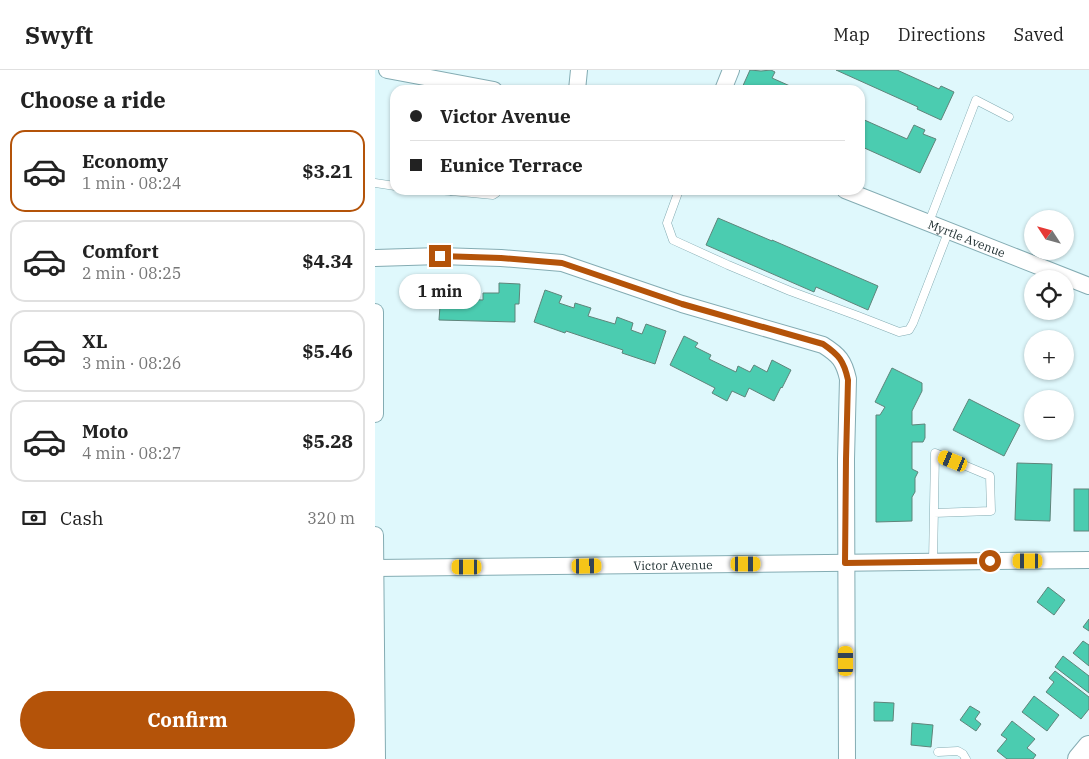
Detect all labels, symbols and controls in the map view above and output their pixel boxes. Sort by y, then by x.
text: Swyft [25,19,93,51]
text: Map [833,23,870,46]
text: Directions [898,23,986,46]
text: Saved [1014,23,1064,46]
text: Choose a ride [20,85,166,114]
text: Victor Avenue [440,104,571,128]
icon: car [22,149,67,194]
text: Economy [82,149,168,173]
text: Eunice Terrace [440,153,583,177]
text: $3.21 [302,159,353,183]
text: 1 min · 08:24 [82,173,181,193]
north arrow [1024,210,1074,260]
map controls [1024,210,1074,440]
street label: Myrtle Avenue [926,216,1008,260]
icon: car [22,239,67,284]
text: Comfort [82,239,159,263]
route end [429,245,451,267]
text: $4.34 [302,249,353,273]
text: 2 min · 08:25 [82,263,181,283]
button: locate [1024,270,1074,320]
callout: 1 min [399,274,481,308]
text: 1 min [418,281,462,301]
icon: car [22,329,67,374]
text: XL [82,329,108,353]
button: + [1024,330,1074,380]
text: $5.46 [302,339,353,363]
text: 3 min · 08:26 [82,353,181,373]
button: − [1024,390,1074,440]
icon: car [22,419,67,464]
text: Moto [82,419,128,443]
text: $5.28 [302,429,353,453]
text: 4 min · 08:27 [82,443,181,463]
car [936,448,969,474]
icon: cash [20,504,48,532]
text: Cash [60,506,104,530]
text: 320 m [307,508,355,528]
route start [979,550,1001,572]
car [1013,554,1043,569]
street label: Victor Avenue [633,557,713,573]
car [731,557,761,572]
car [571,558,602,574]
car [452,560,482,575]
car [838,646,853,676]
button: Confirm [20,691,355,749]

